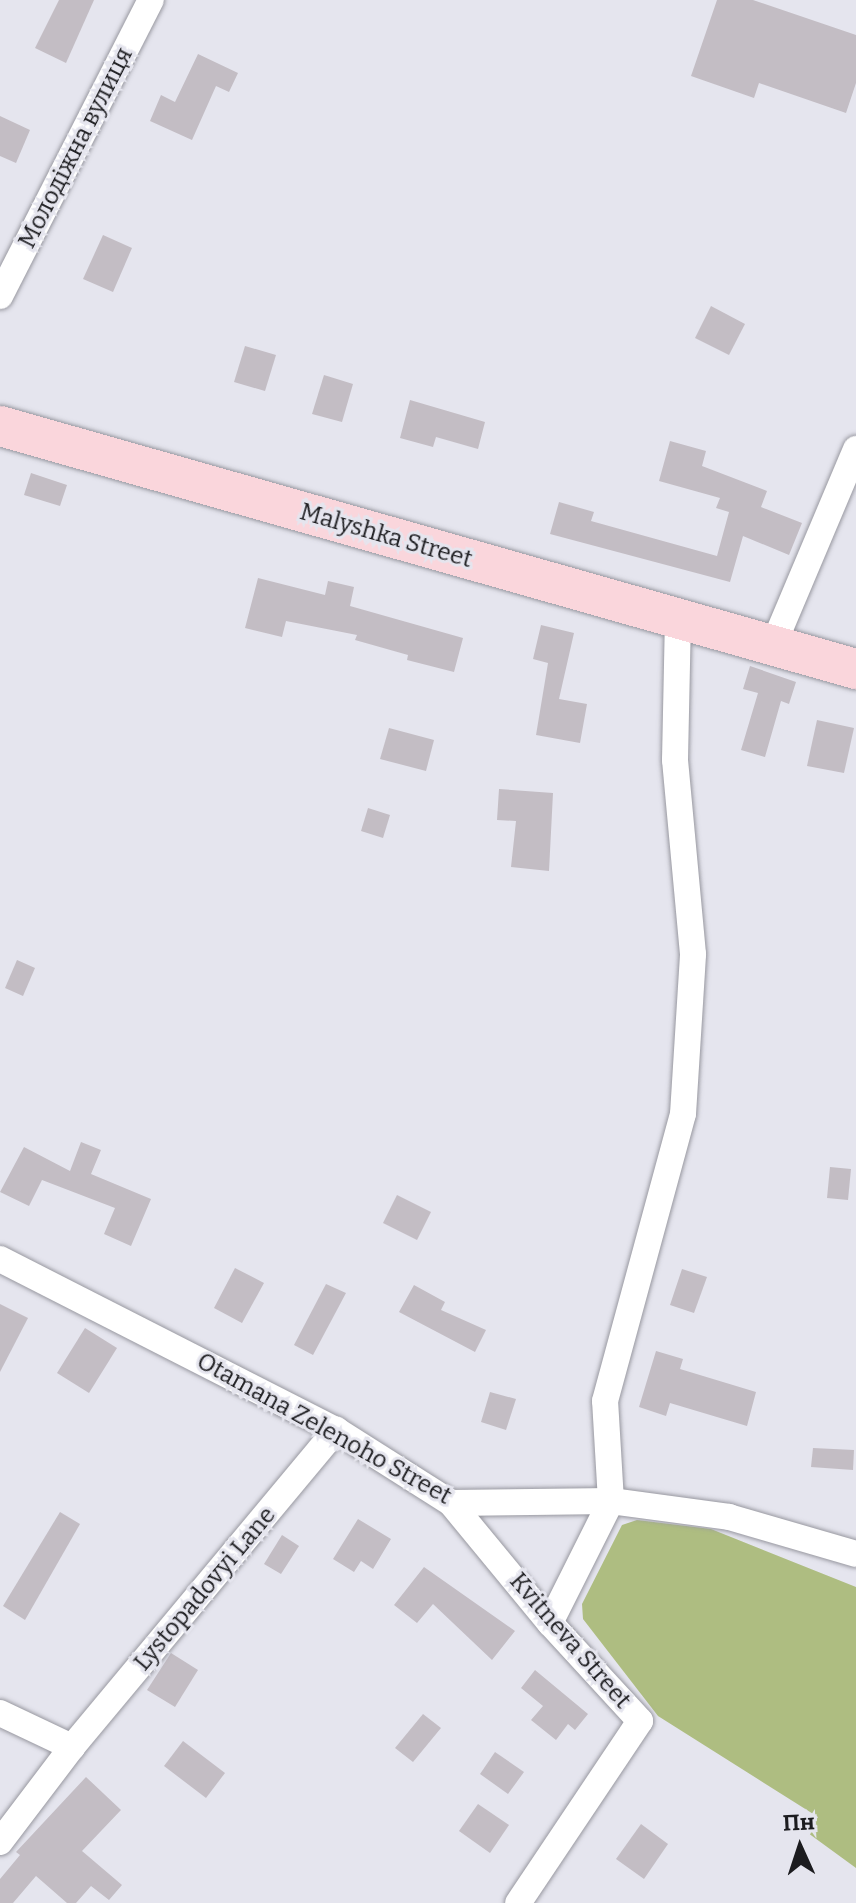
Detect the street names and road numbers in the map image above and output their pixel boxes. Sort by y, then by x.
street label: Молодіжна вулиця [13,43,139,253]
street label: Malyshka Street [297,498,475,574]
street label: Otamana Zelenoho Street [192,1347,456,1511]
street label: Lystopadovyi Lane [128,1501,282,1677]
street label: Kvitneva Street [503,1567,637,1715]

